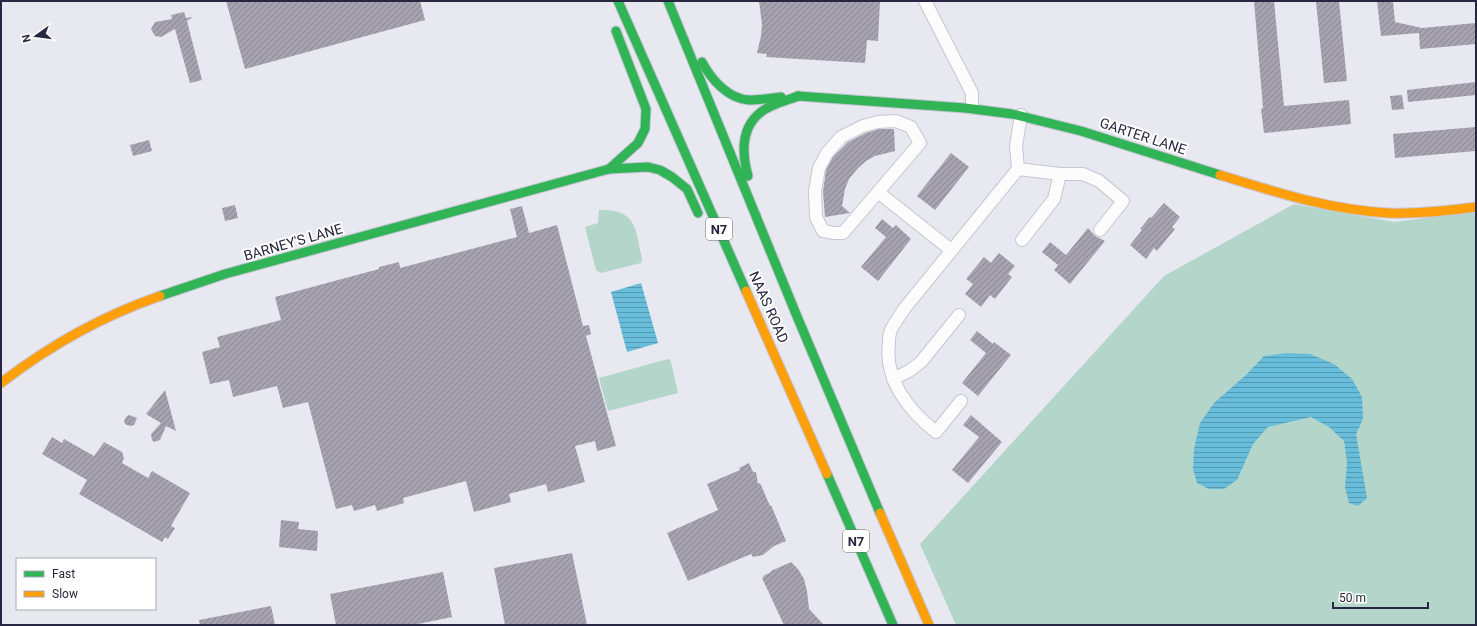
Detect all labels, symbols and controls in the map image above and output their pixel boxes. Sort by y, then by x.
north arrow [16,16,56,56]
text: N [19,33,34,44]
street label: GARTER LANE [1098,115,1188,158]
road number: N7 [706,218,732,240]
street label: BARNEY'S LANE [242,220,344,264]
street label: NAAS ROAD [746,269,792,345]
road number: N7 [843,530,869,552]
legend [16,558,156,610]
text: Fast [52,567,75,581]
scale bar [1333,584,1428,610]
text: Slow [52,587,78,601]
text: 50 m [1339,591,1366,605]

